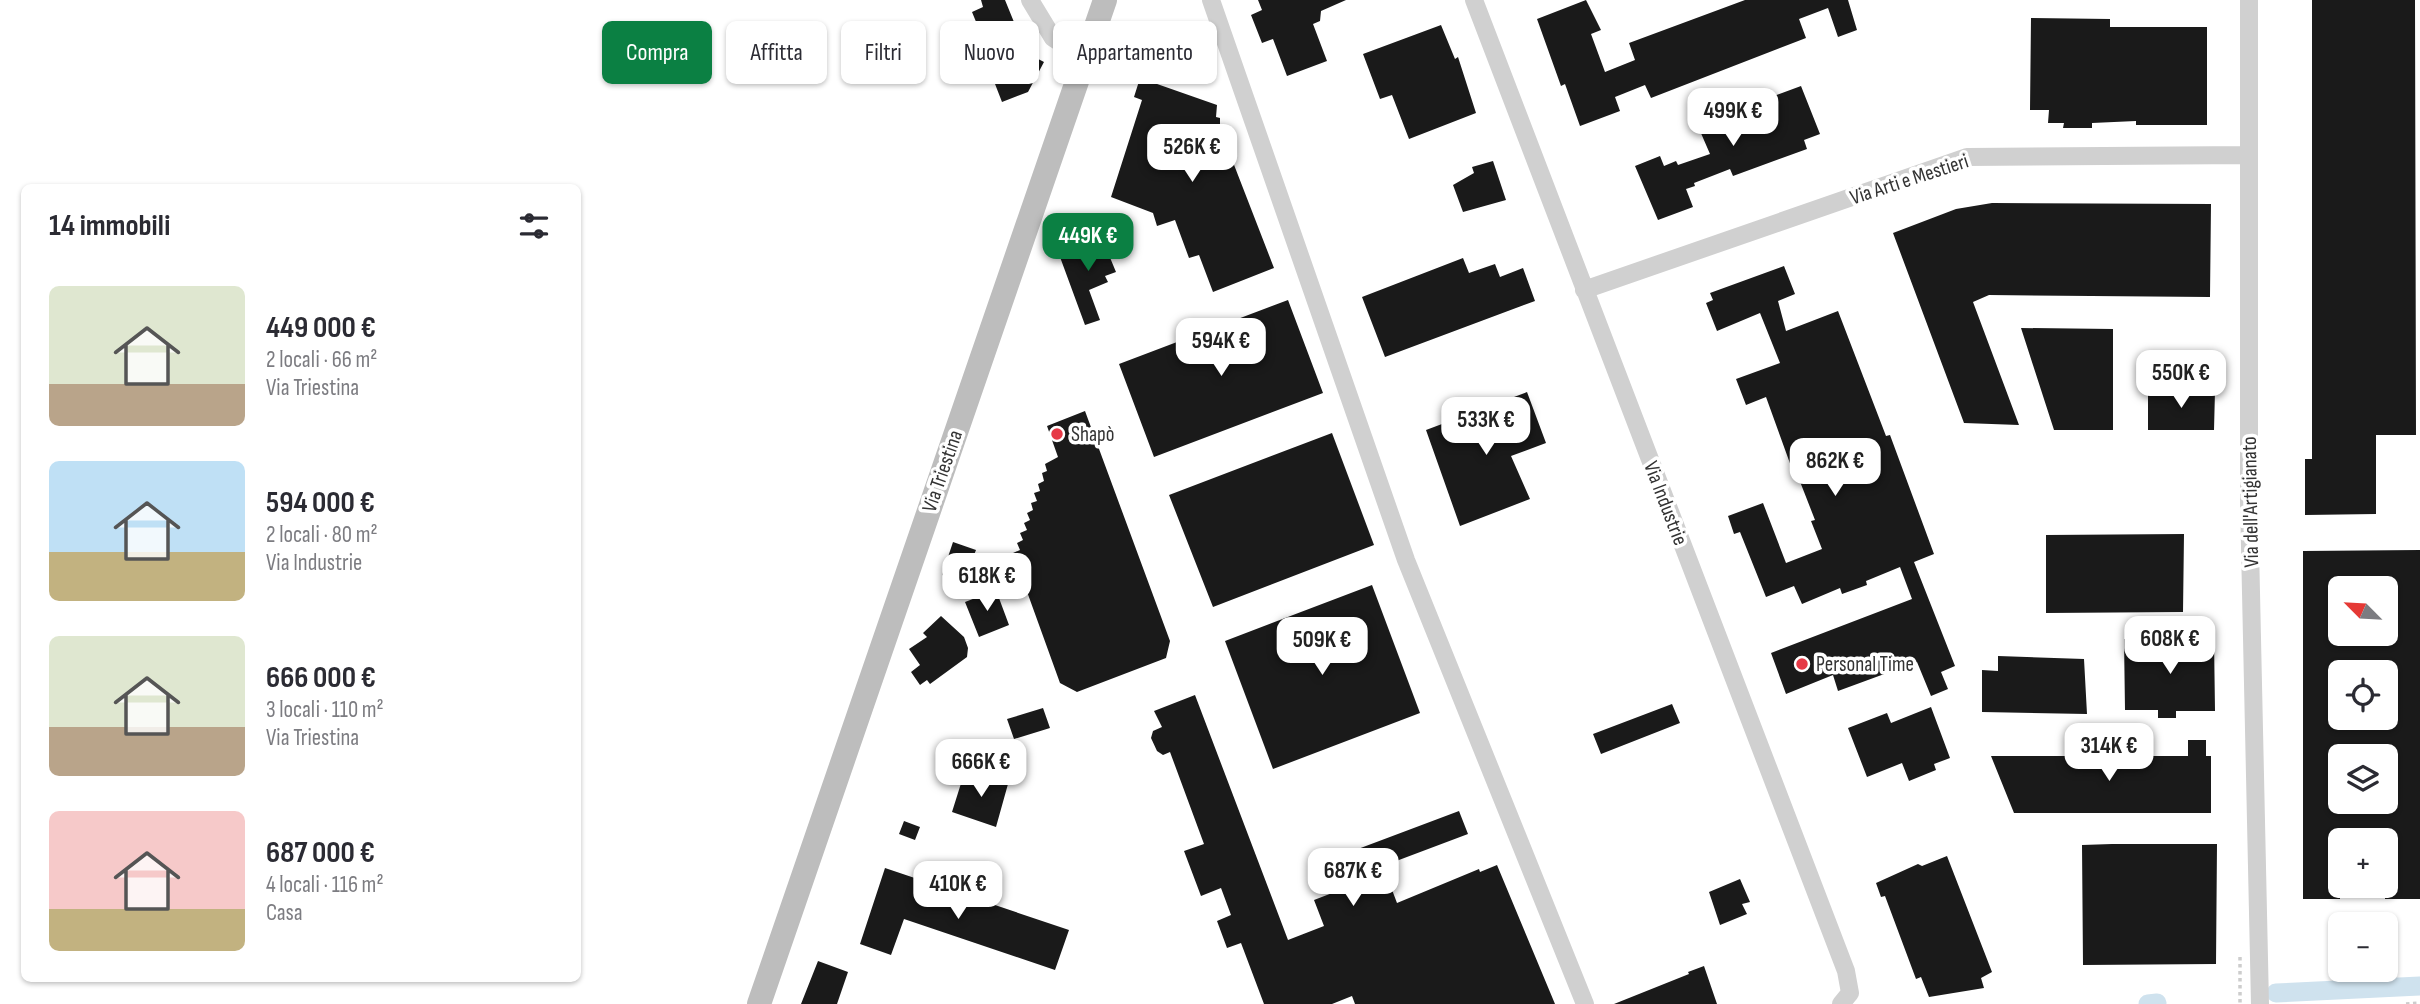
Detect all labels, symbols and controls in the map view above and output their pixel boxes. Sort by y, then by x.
chip: Compra [602,21,712,84]
chip: Affitta [726,21,827,84]
chip: Filtri [841,21,926,84]
chip: Nuovo [940,21,1039,84]
chip: Appartamento [1053,21,1217,84]
pin: 499K € [1676,88,1790,148]
text: 499K € [1703,97,1763,125]
pin: 526K € [1135,124,1249,184]
text: 526K € [1163,133,1221,161]
street label: Via Arti e Mestieri [1847,149,1972,210]
icon: filters [515,207,553,245]
text: 14 immobili [49,208,170,244]
pin: 449K € [1031,214,1145,273]
text: 449K € [1058,222,1118,250]
text: 449 000 € [266,310,376,346]
icon: home [105,314,189,398]
pin: 594K € [1164,318,1278,378]
text: 594K € [1192,327,1250,355]
text: 2 locali · 66 m² [266,346,377,374]
pin: 550K € [2124,350,2238,410]
text: 550K € [2152,359,2210,387]
text: Via Triestina [266,374,359,402]
pin: 533K € [1429,398,1543,457]
text: 533K € [1457,406,1515,434]
place label: Shapò [1071,422,1114,447]
marker: Shapò [1049,426,1065,442]
street label: Via Triestina [917,427,968,515]
street label: Via dell'Artigianato [2237,436,2264,568]
pin: 862K € [1778,438,1892,498]
text: 862K € [1806,447,1864,475]
street label: Via Industrie [1638,458,1693,549]
text: 594 000 € [266,485,375,521]
icon: home [105,489,189,573]
text: 2 locali · 80 m² [266,521,378,549]
text: Via Industrie [266,549,362,577]
pin: 618K € [930,554,1044,613]
text: 618K € [958,562,1016,590]
north arrow [2328,576,2398,646]
map controls [2328,576,2398,982]
pin: 608K € [2113,616,2227,676]
pin: 509K € [1265,618,1379,677]
text: 608K € [2140,625,2200,653]
text: 509K € [1293,626,1351,654]
place label: Personal Time [1816,652,1914,677]
marker: Personal Time [1794,656,1810,672]
text: 666 000 € [266,660,376,696]
button: locate [2328,660,2398,730]
icon: home [105,664,189,748]
text: 3 locali · 110 m² [266,696,384,724]
text: Via Triestina [266,724,359,752]
pin: 314K € [2052,724,2166,783]
text: 314K € [2081,732,2137,760]
pin: 666K € [924,740,1038,799]
button: layers [2328,744,2398,814]
text: 666K € [951,748,1011,776]
button: + [2328,828,2398,898]
text: 687 000 € [266,835,375,871]
icon: home [105,839,189,923]
pin: 687K € [1296,848,1410,908]
text: 687K € [1324,857,1382,885]
pin: 410K € [901,862,1015,921]
text: 410K € [929,870,987,898]
text: 4 locali · 116 m² [266,871,384,899]
text: Casa [266,899,303,927]
button: − [2328,912,2398,982]

